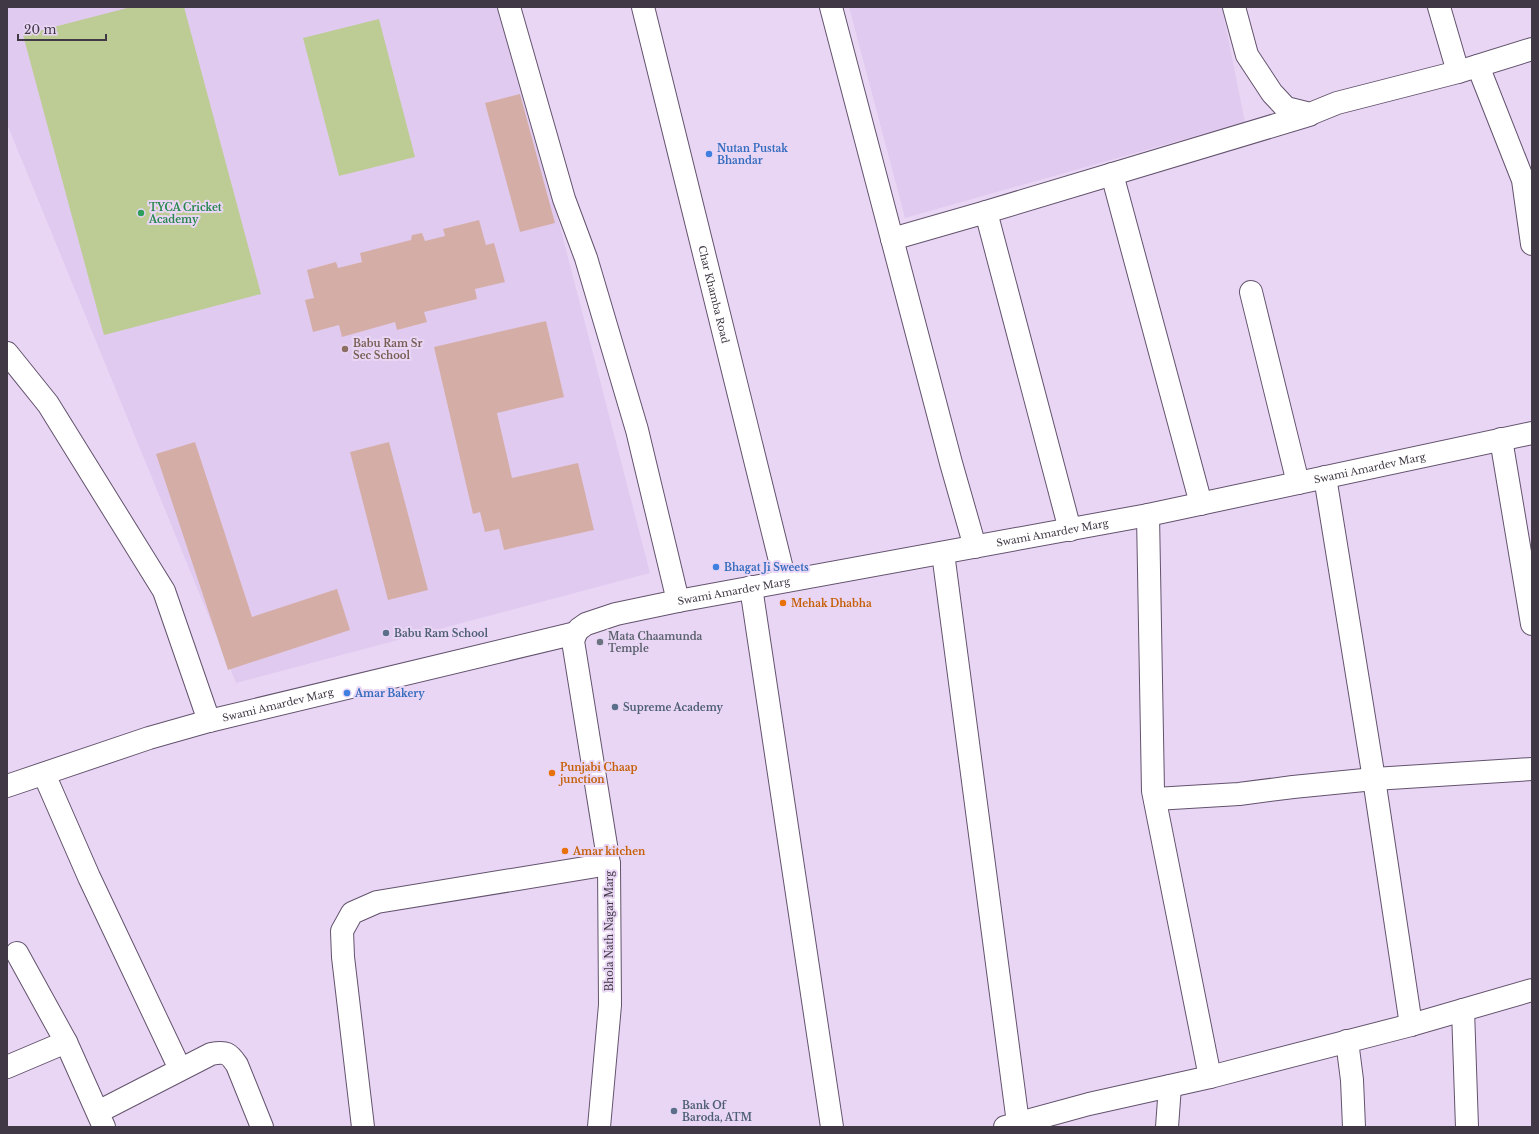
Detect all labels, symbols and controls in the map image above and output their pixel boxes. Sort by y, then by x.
scale bar [18,16,106,42]
text: 20 m [24,22,56,37]
place label: Nutan Pustak Bhandar [717,142,788,167]
marker: Nutan Pustak Bhandar [704,149,714,159]
place label: TYCA Cricket Academy [148,201,222,226]
marker: TYCA Cricket Academy [136,208,146,218]
street label: Char Khamba Road [695,244,732,345]
place label: Babu Ram Sr Sec School [353,337,422,362]
marker: Babu Ram Sr Sec School [340,344,350,354]
street label: Swami Amardev Marg [1313,450,1428,486]
street label: Swami Amardev Marg [995,516,1111,550]
place label: Bhagat Ji Sweets [724,561,809,574]
marker: Bhagat Ji Sweets [711,562,721,572]
street label: Swami Amardev Marg [676,575,792,608]
place label: Mehak Dhabha [791,597,872,610]
marker: Mehak Dhabha [778,598,788,608]
place label: Babu Ram School [394,627,488,640]
marker: Babu Ram School [381,628,391,638]
place label: Mata Chaamunda Temple [608,630,703,655]
marker: Mata Chaamunda Temple [595,637,605,647]
street label: Swami Amardev Marg [221,685,336,725]
place label: Amar Bakery [354,687,425,700]
marker: Amar Bakery [342,688,352,698]
place label: Supreme Academy [623,701,723,714]
marker: Supreme Academy [610,702,620,712]
place label: Punjabi Chaap junction [558,761,637,786]
marker: Punjabi Chaap junction [547,768,557,778]
place label: Amar kitchen [572,845,646,858]
marker: Amar kitchen [560,846,570,856]
street label: Bhola Nath Nagar Marg [603,870,616,991]
place label: Bank Of Baroda, ATM [682,1099,752,1124]
marker: Bank Of Baroda, ATM [669,1106,679,1116]

